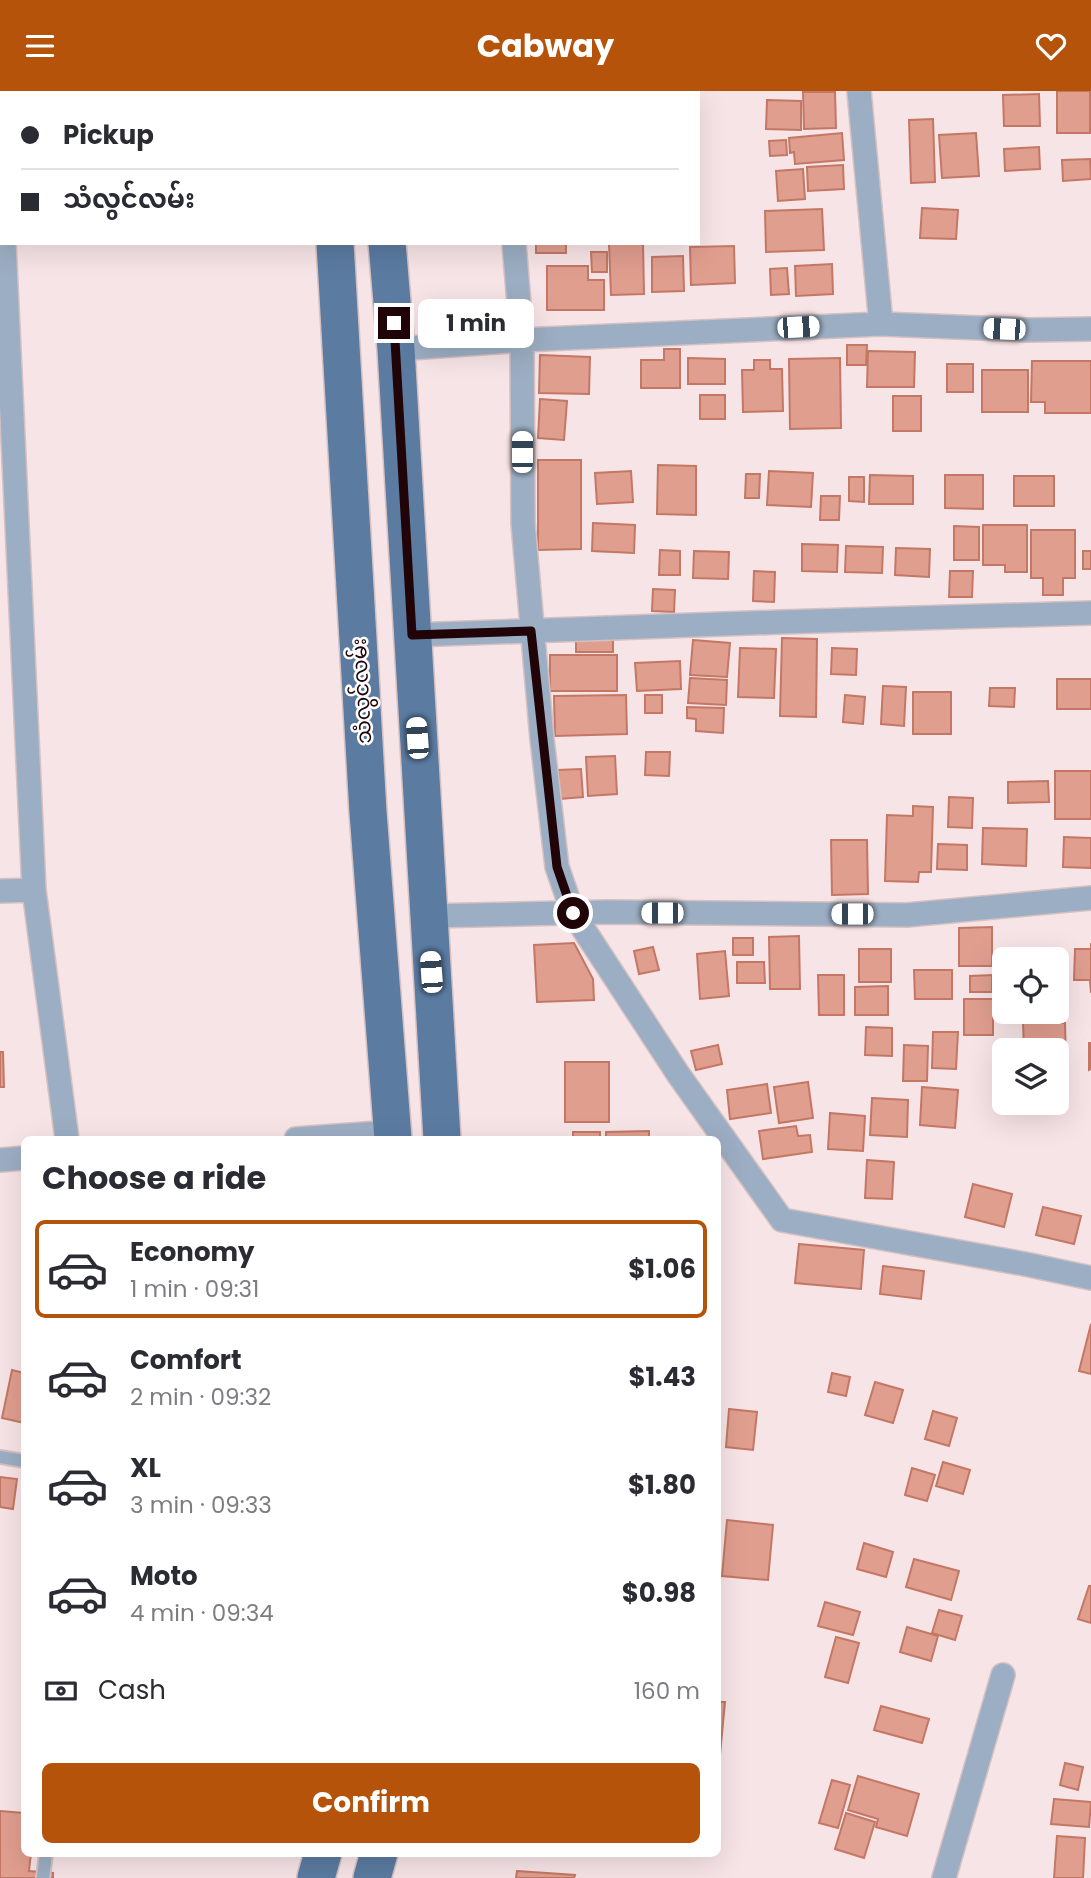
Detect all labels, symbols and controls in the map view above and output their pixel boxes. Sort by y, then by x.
text: Cabway [477,23,614,68]
icon: menu [21,27,59,65]
icon: heart [1032,27,1070,65]
text: Pickup [63,117,154,153]
text: သံလွင်လမ်း [63,181,195,217]
callout: 1 min [418,299,534,347]
route end [378,307,410,339]
text: 1 min [446,307,506,339]
car [777,315,820,339]
car [983,318,1026,340]
car [512,431,533,473]
street label: သံလွင်လမ်း [343,637,380,745]
car [406,716,429,760]
route start [557,897,589,929]
car [642,903,684,924]
car [832,904,874,925]
map controls [992,947,1069,1115]
button: locate [992,947,1069,1024]
car [420,950,443,994]
button: layers [992,1038,1069,1115]
text: Choose a ride [42,1155,266,1200]
text: Economy [130,1234,254,1270]
icon: car [46,1238,109,1301]
text: $1.06 [628,1251,696,1287]
text: 1 min · 09:31 [130,1273,259,1305]
text: Comfort [130,1342,242,1378]
icon: car [46,1346,109,1409]
text: $1.43 [628,1359,696,1395]
text: 2 min · 09:32 [130,1381,271,1413]
text: XL [130,1450,161,1486]
icon: car [46,1454,109,1517]
text: $1.80 [628,1467,696,1503]
text: 3 min · 09:33 [130,1489,272,1521]
text: Moto [130,1558,198,1594]
icon: car [46,1562,109,1625]
text: $0.98 [622,1575,696,1611]
text: 4 min · 09:34 [130,1597,274,1629]
icon: cash [42,1672,80,1710]
text: Cash [98,1672,166,1708]
text: 160 m [634,1675,700,1707]
button: Confirm [42,1763,700,1843]

